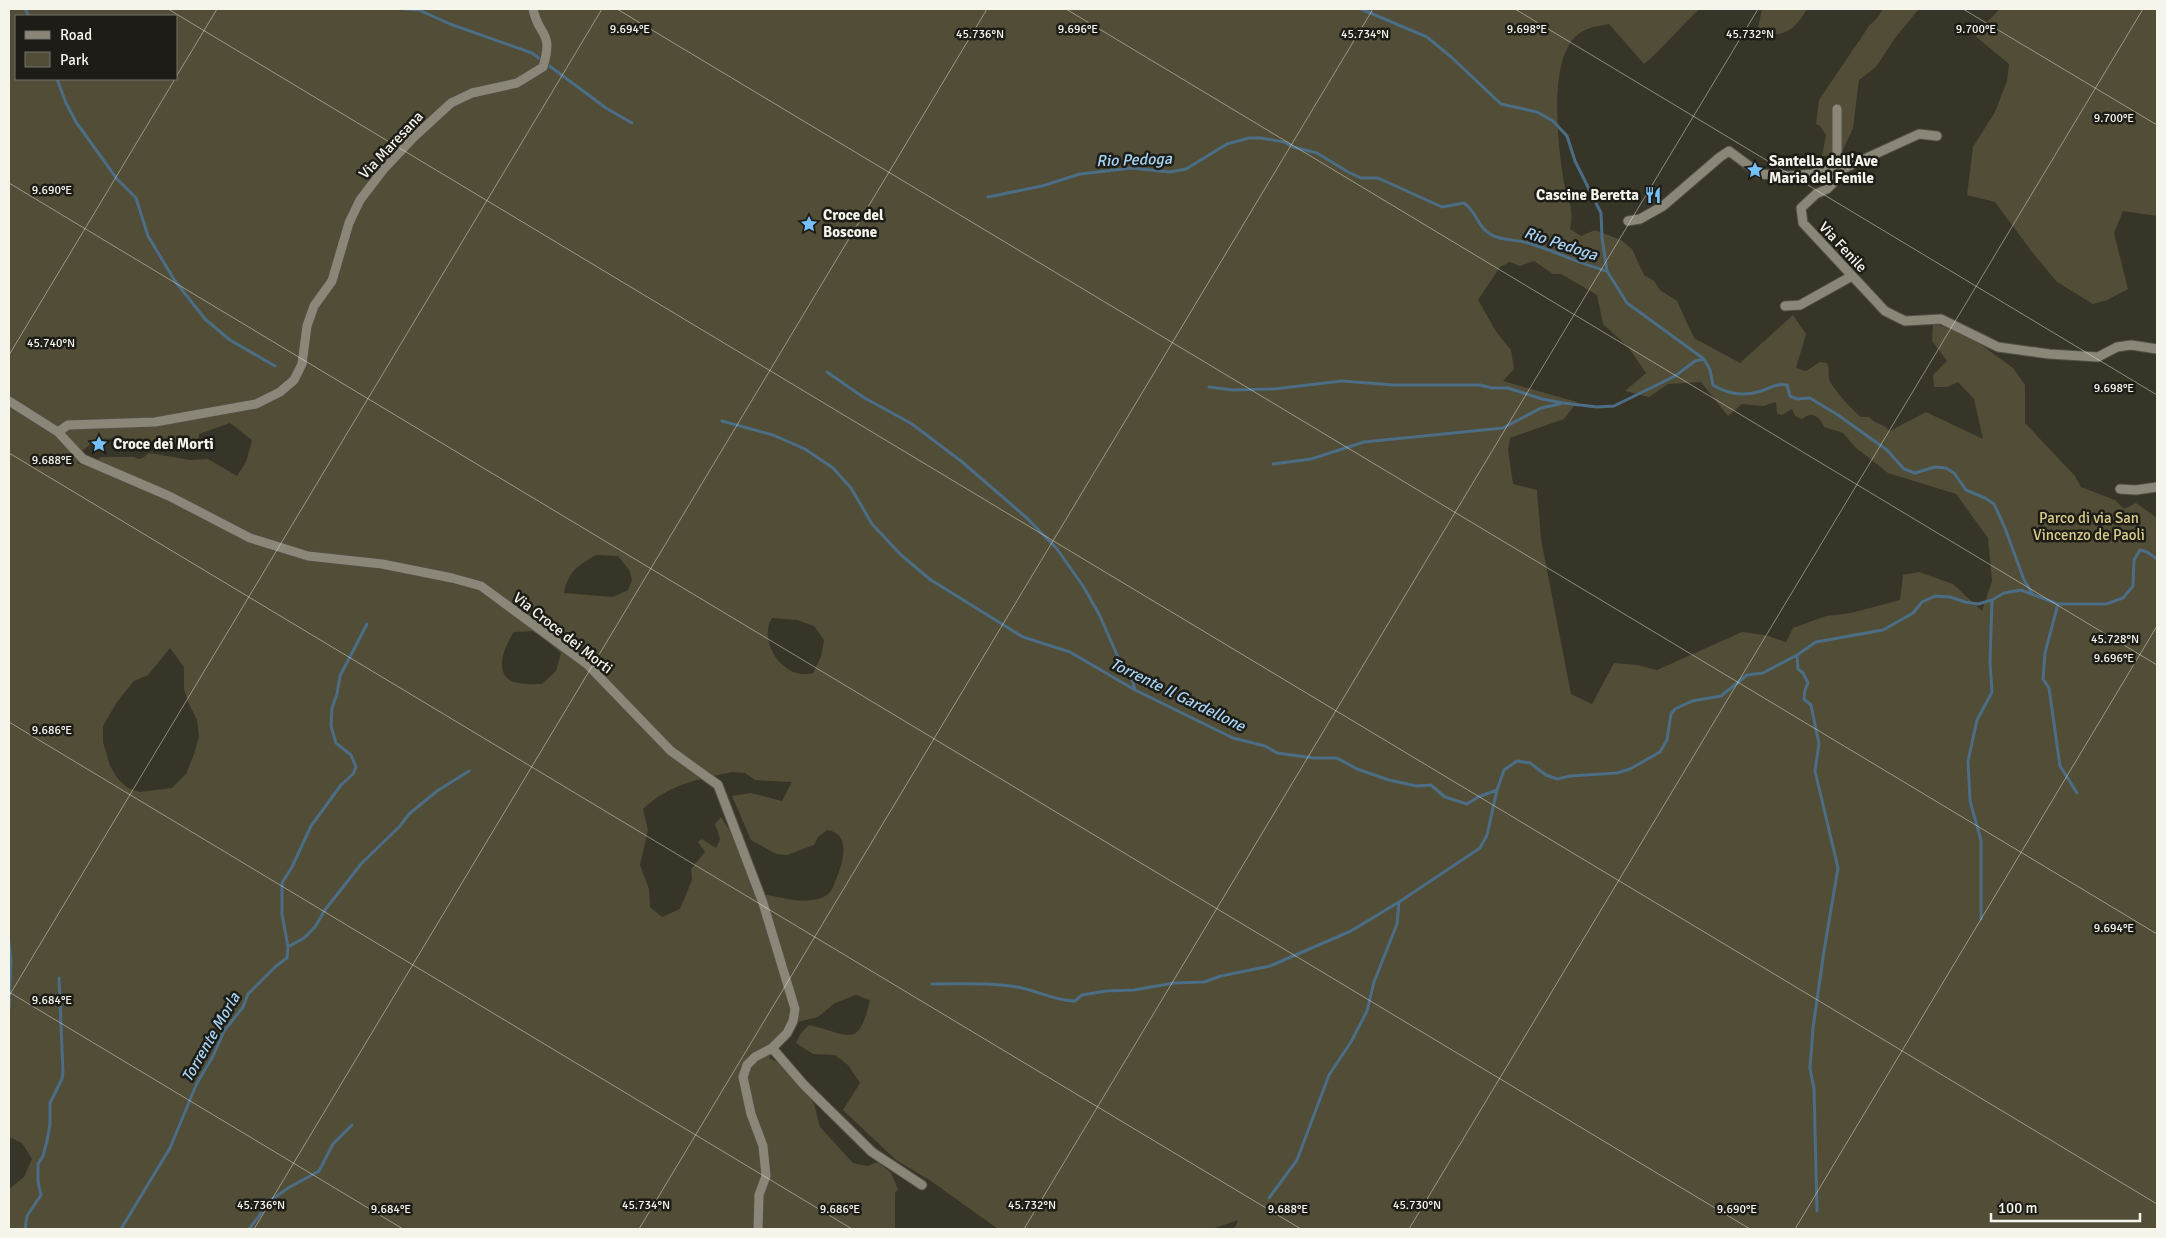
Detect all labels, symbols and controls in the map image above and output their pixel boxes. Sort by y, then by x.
legend [15,15,178,80]
text: 9.694°E [610,22,650,37]
text: 9.696°E [1058,22,1098,37]
text: 9.698°E [1507,22,1547,37]
text: 9.700°E [1956,22,1996,37]
text: Road [60,26,92,44]
text: 45.736°N [956,27,1004,42]
text: 45.734°N [1341,27,1389,42]
text: 45.732°N [1726,27,1774,42]
text: Park [60,51,89,69]
street label: Via Maresana [355,107,427,183]
text: 9.700°E [2094,111,2134,126]
water label: Rio Pedoga [1096,149,1173,171]
place label: Santella dell'Ave Maria del Fenile [1769,152,1878,187]
place icon: Santella dell'Ave Maria del Fenile [1745,160,1765,180]
text: 9.690°E [32,183,72,198]
restaurant icon: Cascine Beretta [1643,185,1663,205]
place label: Cascine Beretta [1536,186,1639,204]
place label: Croce del Boscone [823,206,884,241]
place icon: Croce del Boscone [799,214,819,234]
street label: Via Fenile [1815,218,1871,276]
water label: Rio Pedoga [1522,223,1601,265]
text: 45.740°N [27,336,75,351]
text: 9.698°E [2094,381,2134,396]
place icon: Croce dei Morti [89,434,109,454]
place label: Croce dei Morti [113,435,214,453]
text: 9.688°E [32,453,72,468]
park label: Parco di via San Vincenzo de Paoli [2033,509,2145,544]
street label: Via Croce dei Morti [510,589,616,677]
text: 45.728°N [2091,632,2139,647]
text: 9.696°E [2094,651,2134,666]
water label: Torrente Il Gardellone [1107,654,1249,737]
text: 9.686°E [32,723,72,738]
text: 9.694°E [2094,921,2134,936]
water label: Torrente Morla [177,988,245,1086]
text: 9.684°E [32,993,72,1008]
scale bar [1991,1190,2140,1222]
text: 45.736°N [237,1198,285,1213]
text: 45.734°N [622,1198,670,1213]
text: 45.732°N [1008,1198,1056,1213]
text: 45.730°N [1393,1198,1441,1213]
text: 100 m [1998,1199,2038,1217]
text: 9.684°E [371,1202,411,1217]
text: 9.686°E [820,1202,860,1217]
text: 9.688°E [1268,1202,1308,1217]
text: 9.690°E [1717,1202,1757,1217]

